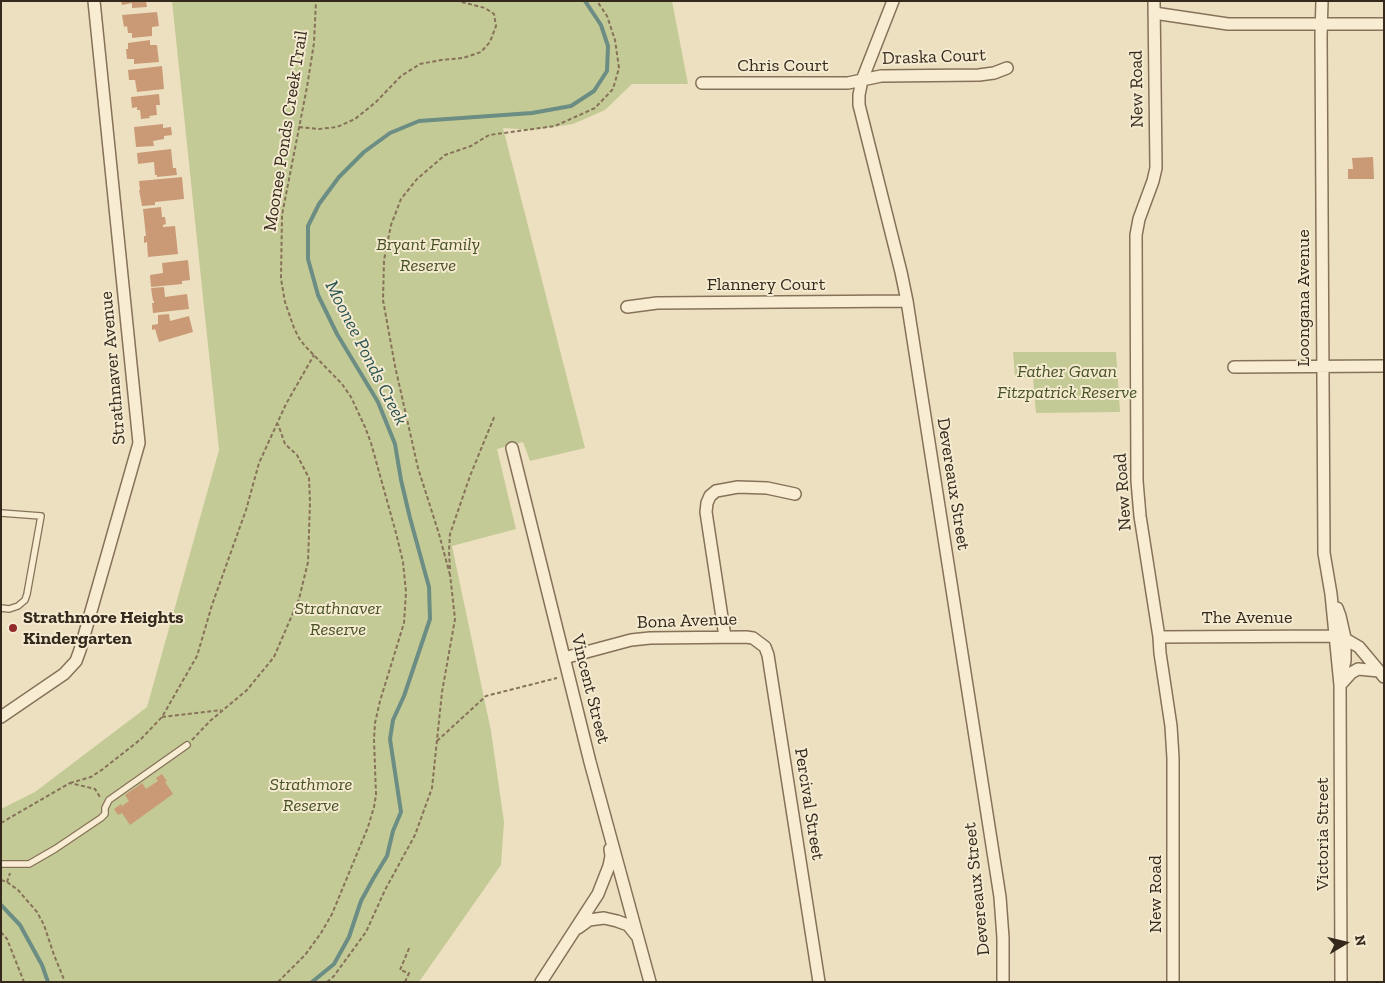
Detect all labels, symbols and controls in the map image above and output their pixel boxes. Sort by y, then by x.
street label: Moonee Ponds Creek Trail [259,29,313,233]
street label: Draska Court [882,44,986,70]
street label: New Road [1126,50,1148,128]
street label: Chris Court [737,55,829,77]
street label: Loongana Avenue [1293,229,1315,367]
park label: Bryant Family Reserve [376,234,480,276]
street label: Flannery Court [707,274,825,296]
water label: Moonee Ponds Creek [320,277,412,429]
street label: Strathnaver Avenue [96,290,130,446]
park label: Father Gavan Fitzpatrick Reserve [997,361,1137,404]
street label: Devereaux Street [932,416,974,552]
street label: New Road [1110,452,1136,532]
park label: Strathnaver Reserve [294,598,382,640]
place label: Strathmore Heights Kindergarten [23,607,184,650]
street label: The Avenue [1202,607,1292,629]
street label: Bona Avenue [637,608,737,634]
marker: Strathmore Heights Kindergarten [7,622,19,634]
street label: Vincent Street [566,632,614,746]
street label: Percival Street [789,746,829,862]
park label: Strathmore Reserve [270,774,352,816]
street label: Victoria Street [1312,777,1334,891]
street label: Devereaux Street [959,821,995,957]
street label: New Road [1145,855,1167,933]
north arrow [1320,918,1370,968]
text: N [1351,934,1370,947]

